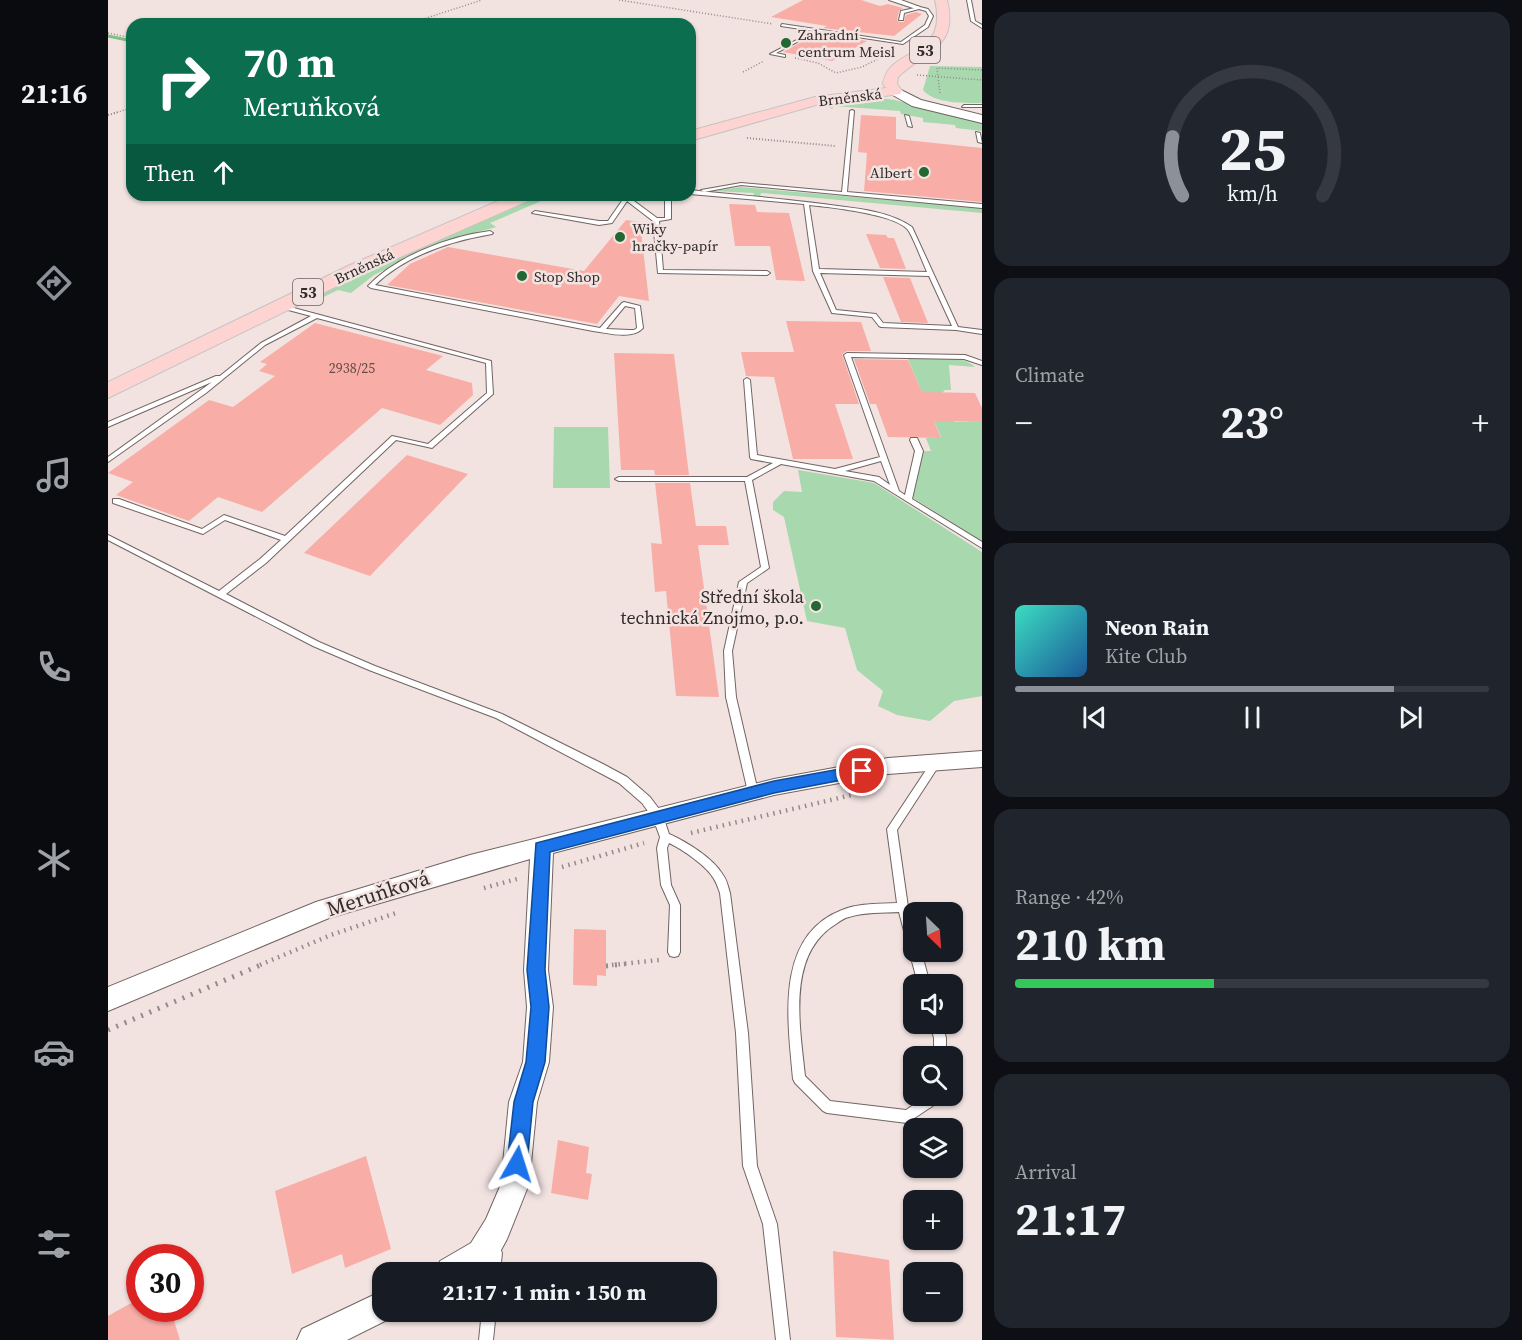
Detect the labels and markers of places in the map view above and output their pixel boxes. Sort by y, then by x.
place label: Zahradní centrum Meisl [798,24,896,62]
marker: Zahradní centrum Meisl [779,36,793,50]
place label: Albert [870,162,912,183]
marker: Albert [917,165,931,179]
place label: Wiky hračky-papír [632,218,719,256]
marker: Wiky hračky-papír [613,230,627,244]
place label: Stop Shop [534,266,600,287]
marker: Stop Shop [515,269,529,283]
place label: Střední škola technická Znojmo, p.o. [621,584,805,630]
marker: Střední škola technická Znojmo, p.o. [809,599,823,613]
pin [836,745,887,796]

